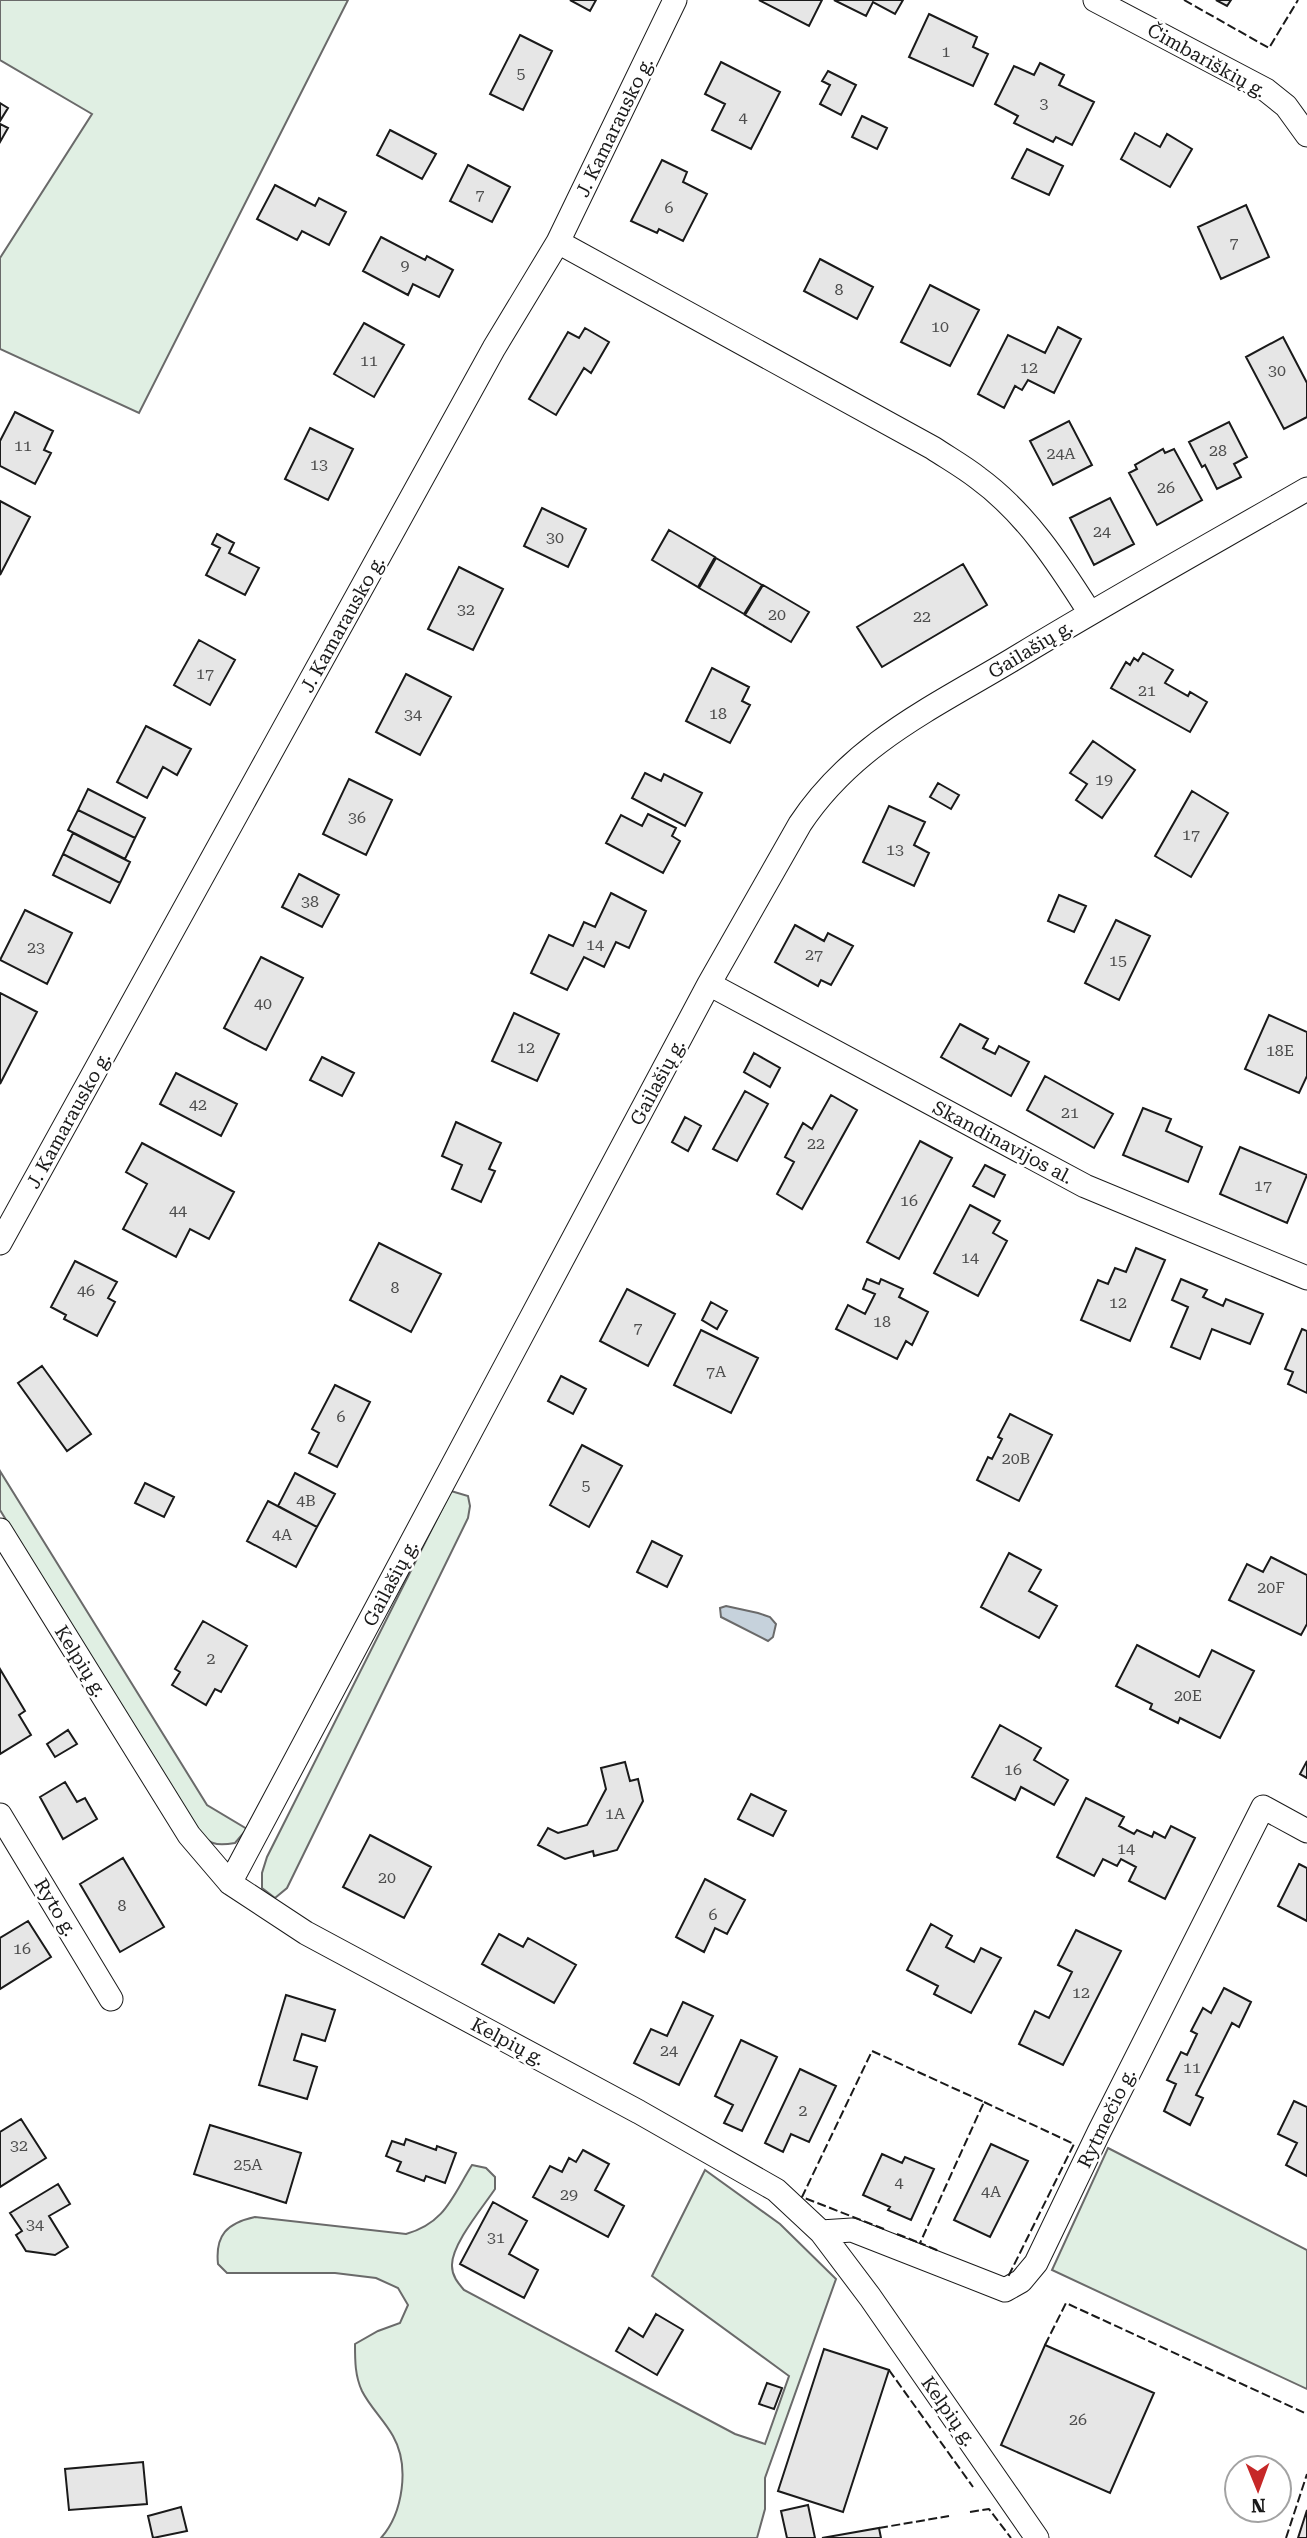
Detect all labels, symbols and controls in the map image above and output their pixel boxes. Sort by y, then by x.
street label: Čimbariškių g. [1143,18,1270,103]
house number: 1 [942,42,951,61]
street label: J. Kamarausko g. [571,54,658,201]
house number: 5 [517,64,526,83]
house number: 3 [1040,94,1049,113]
house number: 4 [739,108,748,127]
house number: 7 [476,185,485,204]
house number: 6 [665,198,674,217]
house number: 7 [1230,233,1239,252]
house number: 9 [401,256,410,275]
house number: 8 [835,280,844,299]
house number: 10 [931,317,949,336]
house number: 11 [360,351,378,370]
house number: 12 [1020,358,1038,377]
house number: 30 [1268,361,1286,380]
house number: 11 [14,436,32,455]
house number: 28 [1209,441,1227,460]
house number: 24A [1046,444,1076,463]
house number: 13 [310,455,328,474]
house number: 26 [1157,478,1175,497]
house number: 24 [1093,522,1111,541]
house number: 30 [546,528,564,547]
street label: J. Kamarausko g. [295,552,389,696]
house number: 32 [457,600,475,619]
house number: 20 [768,605,786,624]
house number: 22 [913,607,931,626]
street label: Gailašių g. [984,615,1077,684]
house number: 17 [196,664,214,683]
house number: 21 [1138,681,1156,700]
house number: 18 [709,704,727,723]
house number: 34 [404,705,422,724]
house number: 19 [1095,770,1113,789]
house number: 36 [348,808,366,827]
house number: 17 [1182,825,1200,844]
house number: 13 [886,840,904,859]
house number: 38 [301,892,319,911]
house number: 14 [586,935,604,954]
house number: 23 [27,938,45,957]
house number: 27 [805,945,823,964]
house number: 15 [1109,951,1127,970]
house number: 40 [254,994,272,1013]
street label: Gailašių g. [625,1035,690,1129]
house number: 12 [517,1038,535,1057]
house number: 18E [1266,1041,1294,1060]
street label: J. Kamarausko g. [21,1048,115,1192]
house number: 42 [189,1095,207,1114]
street label: Skandinavijos al. [929,1096,1077,1189]
house number: 21 [1061,1103,1079,1122]
house number: 22 [807,1134,825,1153]
house number: 17 [1254,1176,1272,1195]
house number: 16 [900,1191,918,1210]
house number: 44 [169,1201,187,1220]
house number: 14 [961,1248,979,1267]
house number: 8 [391,1278,400,1297]
house number: 46 [77,1281,95,1300]
house number: 12 [1109,1293,1127,1312]
house number: 18 [873,1312,891,1331]
house number: 7 [634,1318,643,1337]
house number: 7A [706,1362,727,1381]
house number: 6 [337,1407,346,1426]
house number: 20B [1002,1449,1030,1468]
house number: 5 [582,1476,591,1495]
house number: 4B [296,1491,316,1510]
house number: 4A [272,1525,293,1544]
street label: Gailašių g. [358,1536,423,1630]
house number: 20F [1257,1578,1285,1597]
street label: Kelpių g. [50,1621,111,1701]
house number: 2 [207,1649,216,1668]
house number: 20E [1174,1686,1202,1705]
house number: 16 [1004,1760,1022,1779]
house number: 1A [605,1804,626,1823]
house number: 14 [1117,1839,1135,1858]
house number: 20 [378,1868,396,1887]
street label: Ryto g. [29,1874,82,1940]
house number: 8 [118,1896,127,1915]
house number: 6 [709,1905,718,1924]
house number: 16 [13,1939,31,1958]
house number: 12 [1072,1983,1090,2002]
street label: Kelpių g. [467,2013,548,2070]
house number: 24 [660,2041,678,2060]
house number: 11 [1183,2058,1201,2077]
street label: Rytmečio g. [1072,2065,1140,2172]
house number: 2 [799,2101,808,2120]
house number: 32 [10,2136,28,2155]
house number: 25A [233,2155,263,2174]
house number: 4 [895,2173,904,2192]
house number: 4A [981,2182,1002,2201]
house number: 29 [560,2185,578,2204]
house number: 34 [26,2215,44,2234]
house number: 31 [487,2228,505,2247]
street label: Kelpių g. [916,2372,981,2451]
house number: 26 [1069,2410,1087,2429]
north arrow [1223,2454,1293,2524]
text: N [1250,2494,1266,2517]

